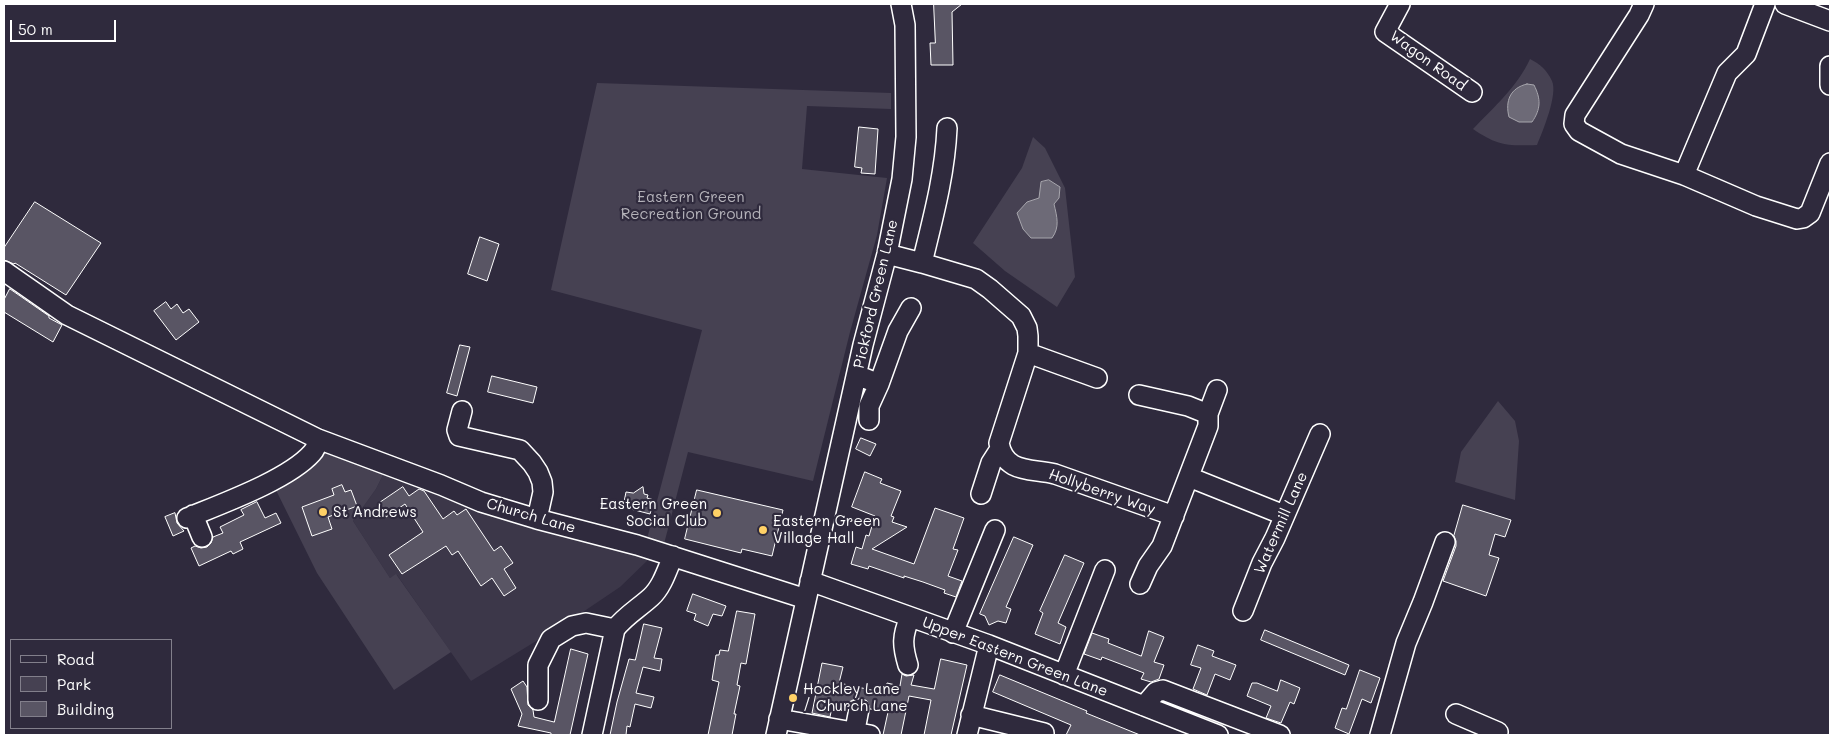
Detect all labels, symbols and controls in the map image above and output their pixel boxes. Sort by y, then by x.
scale bar [12,10,119,42]
text: 50 m [18,19,53,39]
street label: Wagon Road [1386,27,1470,95]
park label: Eastern Green Recreation Ground [621,188,761,223]
street label: Pickford Green Lane [850,218,902,370]
street label: Hollyberry Way [1046,465,1158,519]
street label: Watermill Lane [1250,469,1312,577]
street label: Church Lane [484,495,578,537]
place label: Eastern Green Social Club [600,495,707,530]
place label: St Andrews [333,503,417,521]
marker: St Andrews [317,506,329,518]
marker: Eastern Green Social Club [711,507,723,519]
place label: Eastern Green Village Hall [773,512,880,547]
marker: Eastern Green Village Hall [757,524,769,536]
street label: Upper Eastern Green Lane [920,613,1110,701]
legend [10,639,172,729]
text: Road [57,649,94,669]
text: Park [57,674,91,694]
place label: Hockley Lane / Church Lane [803,680,907,715]
marker: Hockley Lane / Church Lane [787,692,799,704]
text: Building [57,699,114,719]

